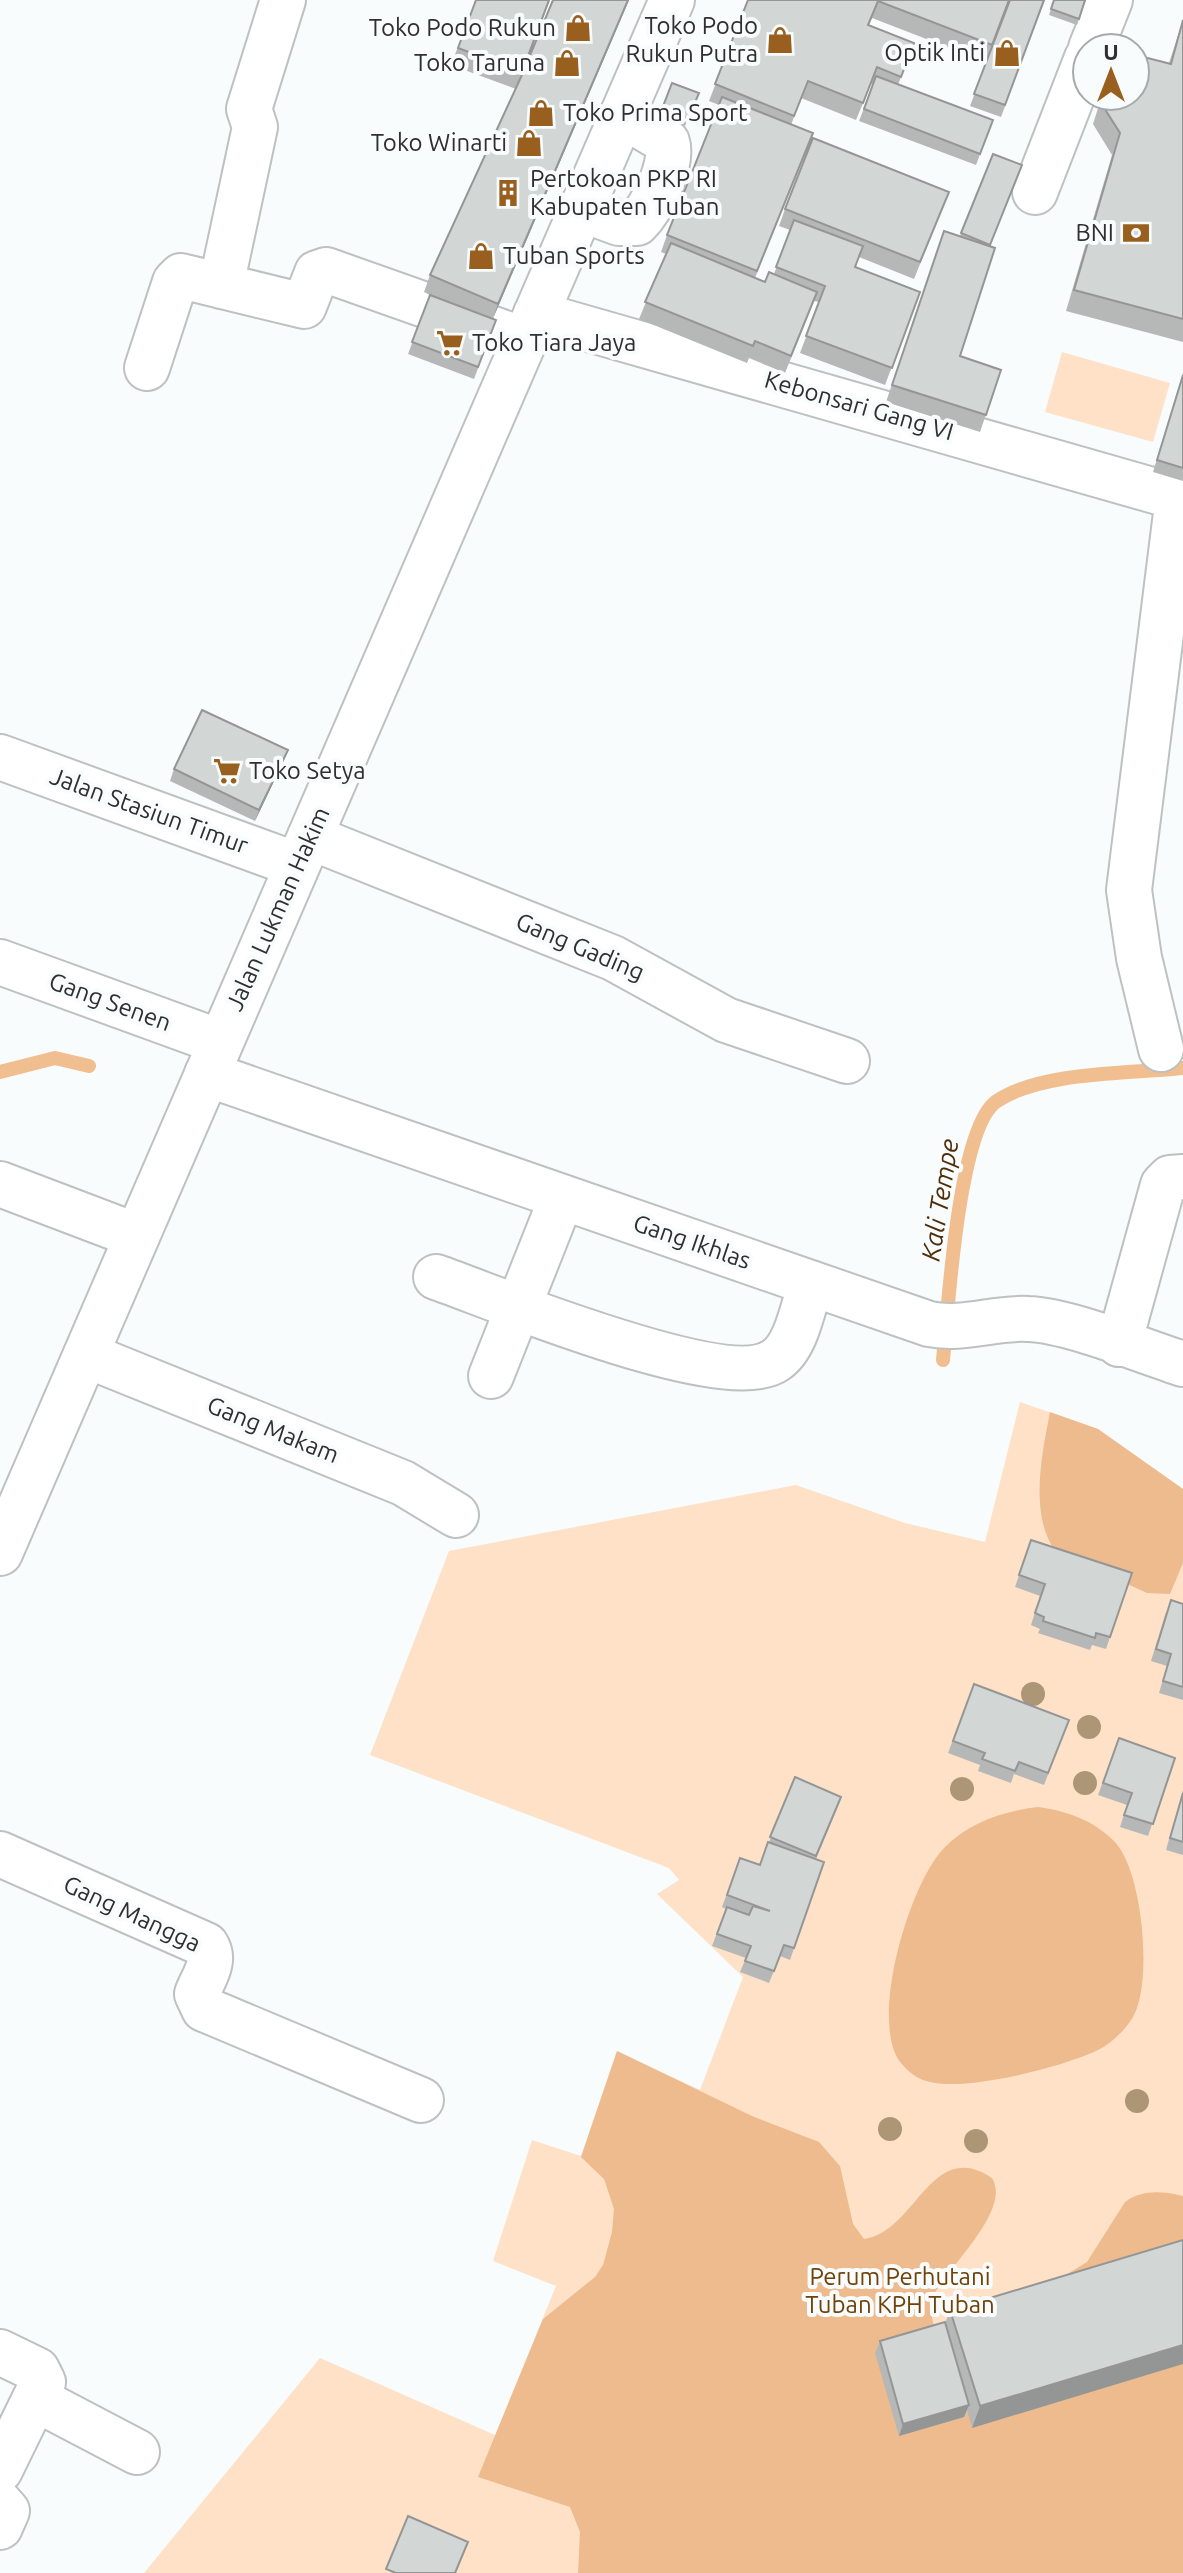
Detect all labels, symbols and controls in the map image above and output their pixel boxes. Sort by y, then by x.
place label: Toko Podo Rukun Putra [625,12,758,67]
shop icon: Toko Podo Rukun [563,13,593,43]
place label: Toko Podo Rukun [369,14,556,41]
shop icon: Toko Podo Rukun Putra [765,25,795,55]
north arrow [1071,32,1151,112]
shop icon: Optik Inti [992,38,1022,68]
place label: Optik Inti [884,39,985,66]
text: U [1103,39,1119,64]
shop icon: Toko Taruna [552,48,582,78]
place label: Toko Taruna [414,49,545,76]
shop icon: Toko Prima Sport [526,98,556,128]
place label: Toko Prima Sport [563,99,748,126]
shop icon: Toko Winarti [514,128,544,158]
place label: Toko Winarti [371,129,507,156]
place label: Pertokoan PKP RI Kabupaten Tuban [530,165,719,220]
building icon: Pertokoan PKP RI Kabupaten Tuban [493,178,523,208]
bank icon: BNI [1121,218,1151,248]
place label: BNI [1075,219,1114,246]
shop icon: Tuban Sports [466,241,496,271]
place label: Tuban Sports [503,242,645,269]
supermarket icon: Toko Tiara Jaya [435,328,465,358]
place label: Toko Tiara Jaya [472,329,636,356]
street label: Kebonsari Gang VI [762,366,957,445]
supermarket icon: Toko Setya [212,756,242,786]
place label: Toko Setya [249,757,366,784]
street label: Jalan Stasiun Timur [47,762,252,859]
street label: Jalan Lukman Hakim [220,803,335,1015]
street label: Gang Gading [512,907,648,986]
street label: Gang Senen [46,967,175,1036]
water label: Kali Tempe [916,1137,963,1263]
street label: Gang Ikhlas [630,1209,754,1274]
street label: Gang Makam [203,1391,343,1468]
street label: Gang Mangga [59,1870,205,1957]
park label: Perum Perhutani Tuban KPH Tuban [805,2263,995,2318]

